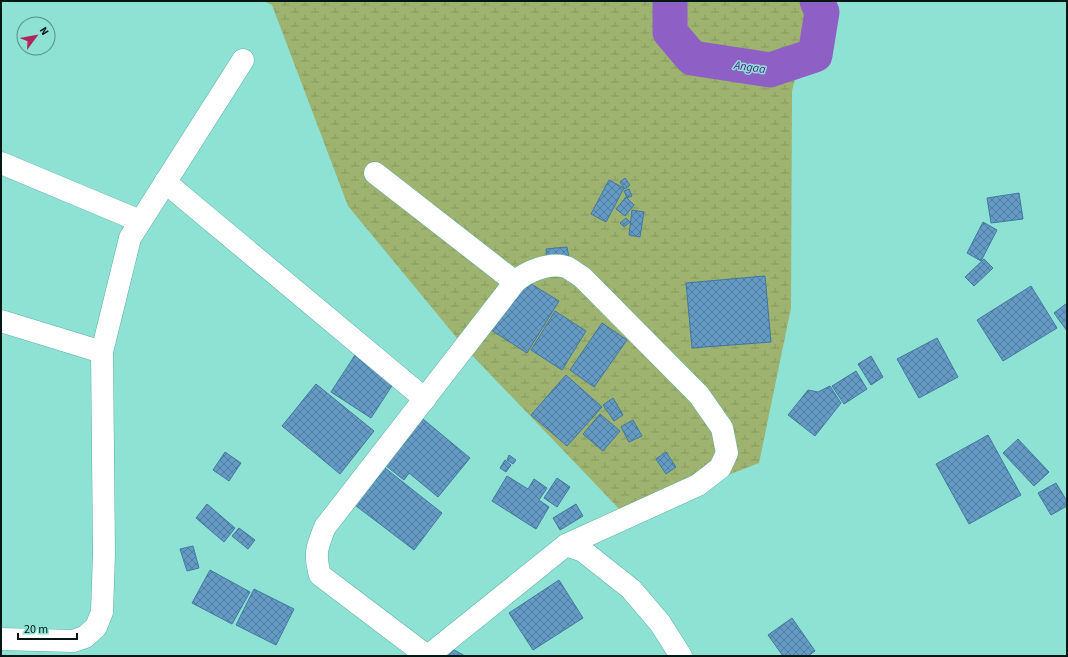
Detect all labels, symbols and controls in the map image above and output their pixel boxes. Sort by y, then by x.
north arrow [16,16,56,56]
text: N [36,24,52,38]
water label: Angaa [732,57,767,78]
scale bar [18,615,77,641]
text: 20 m [24,621,48,638]

